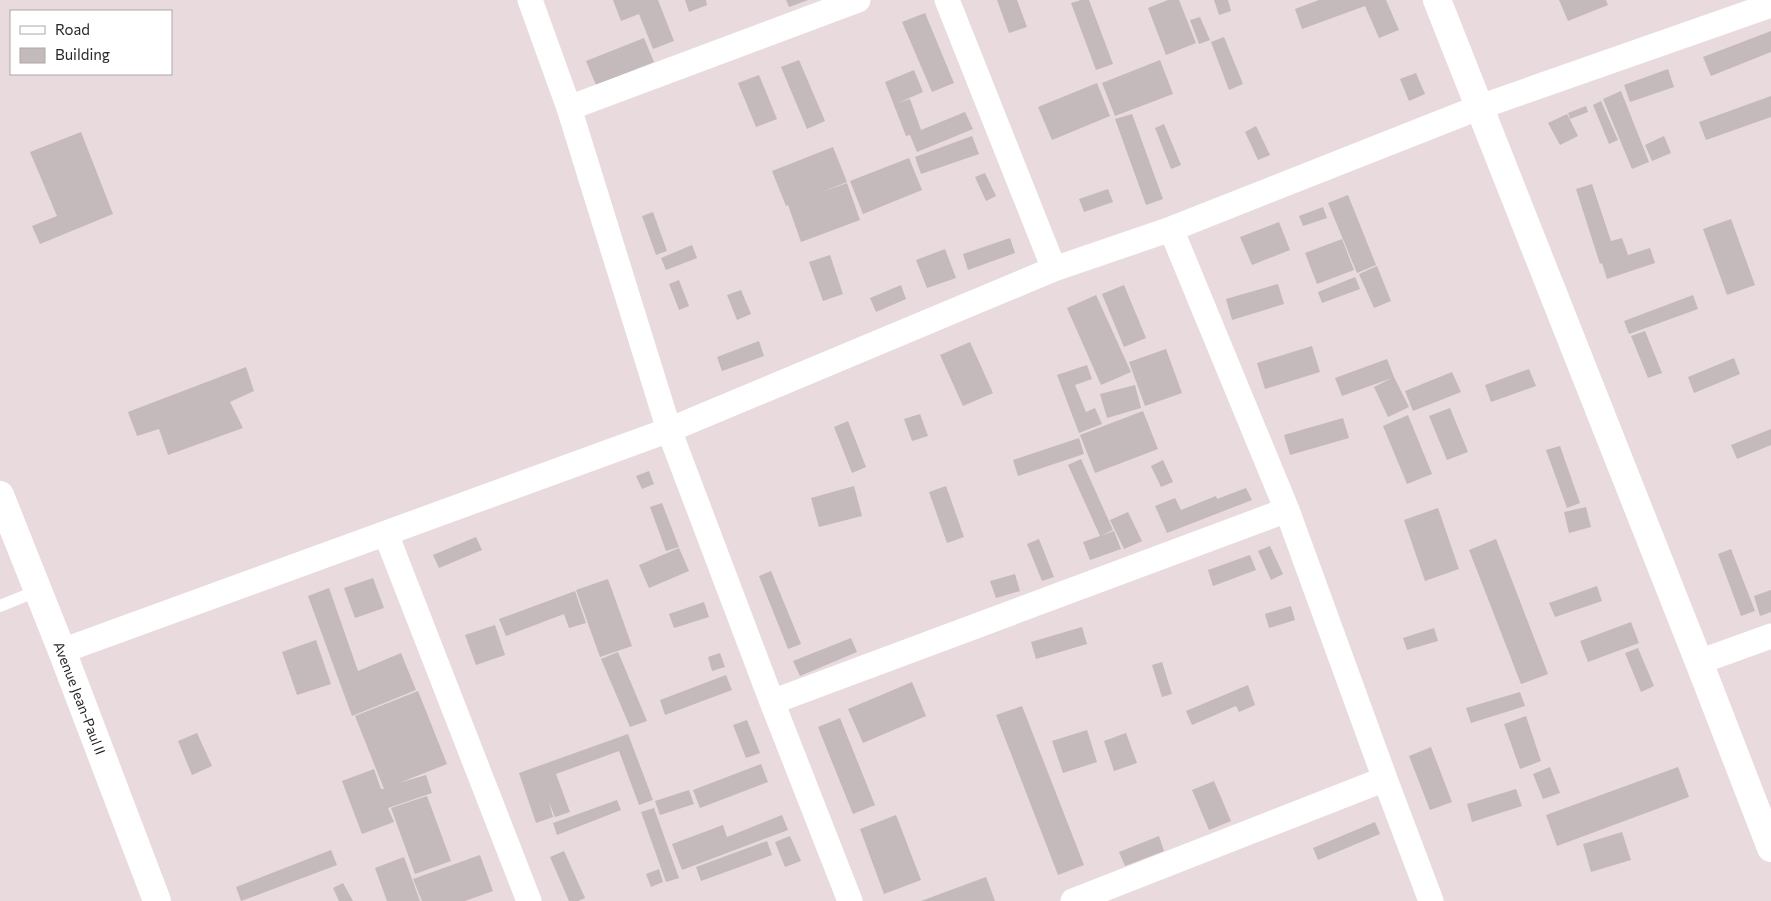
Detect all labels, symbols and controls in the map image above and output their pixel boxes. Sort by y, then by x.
legend [10,10,172,75]
text: Road [55,20,90,38]
text: Building [55,45,110,63]
street label: Avenue Jean-Paul II [51,639,109,757]

